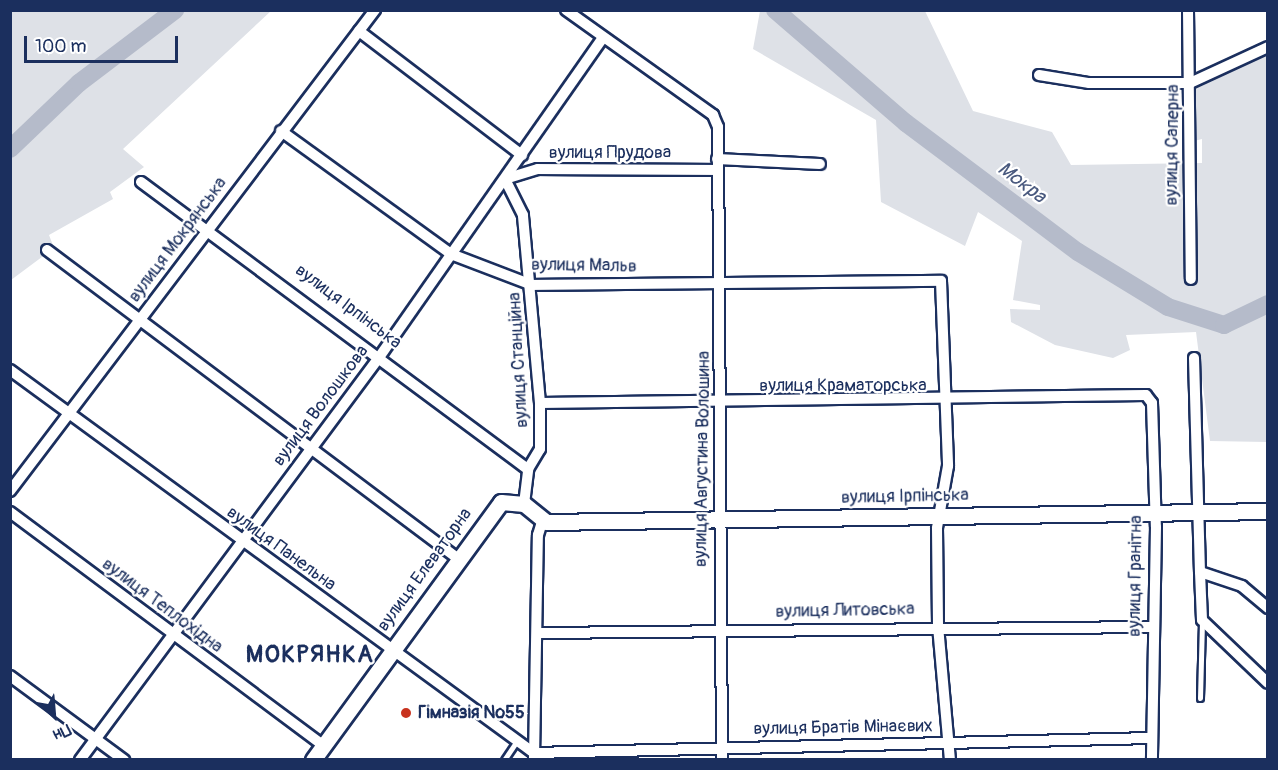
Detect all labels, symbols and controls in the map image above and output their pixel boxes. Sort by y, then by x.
scale bar [27,24,182,62]
text: 100 m [35,35,87,58]
street label: вулиця Саперна [1161,84,1185,206]
street label: вулиця Прудова [549,142,671,164]
water label: Мокра [993,156,1051,208]
street label: вулиця Мокрянська [124,173,232,307]
street label: вулиця Мальв [531,254,637,278]
street label: вулиця Ірпінська [291,260,405,354]
street label: вулиця Станційна [505,292,533,428]
street label: вулиця Волошкова [269,341,373,471]
street label: вулиця Августина Волошина [690,351,716,567]
street label: вулиця Краматорська [759,375,927,397]
street label: вулиця Ірпінська [841,485,969,509]
street label: вулиця Панельна [222,502,340,596]
street label: вулиця Елеваторна [373,504,477,636]
street label: вулиця Гранітна [1124,515,1148,637]
street label: вулиця Теплохідна [98,554,226,658]
street label: вулиця Литовська [775,599,915,623]
district label: МОКРЯНКА [246,641,374,669]
north arrow [24,686,84,746]
place label: Гімназія №55 [418,702,525,724]
marker: Гімназія №55 [399,706,413,720]
street label: вулиця Братів Мінаєвих [753,716,933,740]
text: Пн [50,719,74,745]

